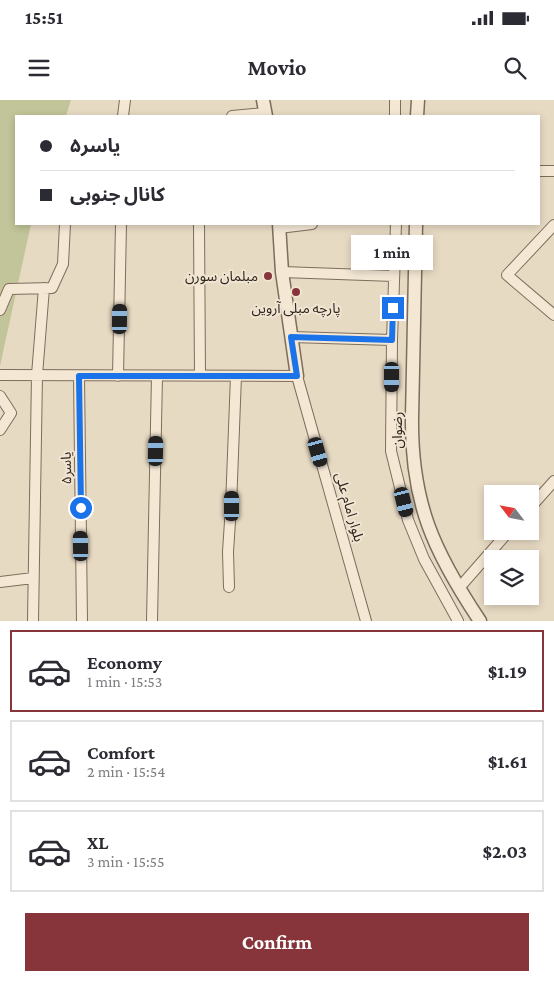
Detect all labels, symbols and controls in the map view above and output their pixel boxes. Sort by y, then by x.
text: 15:51 [25,7,63,28]
icon: menu [25,54,53,82]
icon: search [501,54,529,82]
text: Movio [247,55,307,80]
text: یاسر۵ [70,135,120,156]
text: کانال جنوبی [70,184,165,205]
callout: 1 min [352,236,434,270]
text: 1 min [374,244,410,261]
place label: مبلمان سورن [185,268,258,285]
marker: مبلمان سورن [262,270,274,282]
marker: پارچه مبلی آروین [290,286,302,298]
route end [382,297,404,319]
place label: پارچه مبلی آروین [252,300,340,318]
car [112,304,127,334]
car [384,362,399,392]
street label: رضوان [389,412,406,448]
car [148,436,163,466]
car [306,436,329,468]
street label: یاسر۵ [58,451,75,485]
street label: بلوار امام علی [330,470,368,545]
north arrow [484,485,539,540]
map controls [484,485,539,605]
car [393,486,414,518]
car [224,491,239,521]
route start [70,497,92,519]
car [73,531,88,561]
button: layers [484,550,539,605]
icon: car [27,649,72,694]
text: Economy [87,652,162,673]
text: $1.19 [488,661,527,682]
text: 1 min · 15:53 [87,673,162,690]
icon: car [27,739,72,784]
text: Comfort [87,742,155,763]
text: $1.61 [488,751,527,772]
text: 2 min · 15:54 [87,763,165,780]
icon: car [27,829,72,874]
text: XL [87,832,109,853]
text: $2.03 [482,841,527,862]
text: 3 min · 15:55 [87,853,165,870]
button: Confirm [25,913,529,971]

